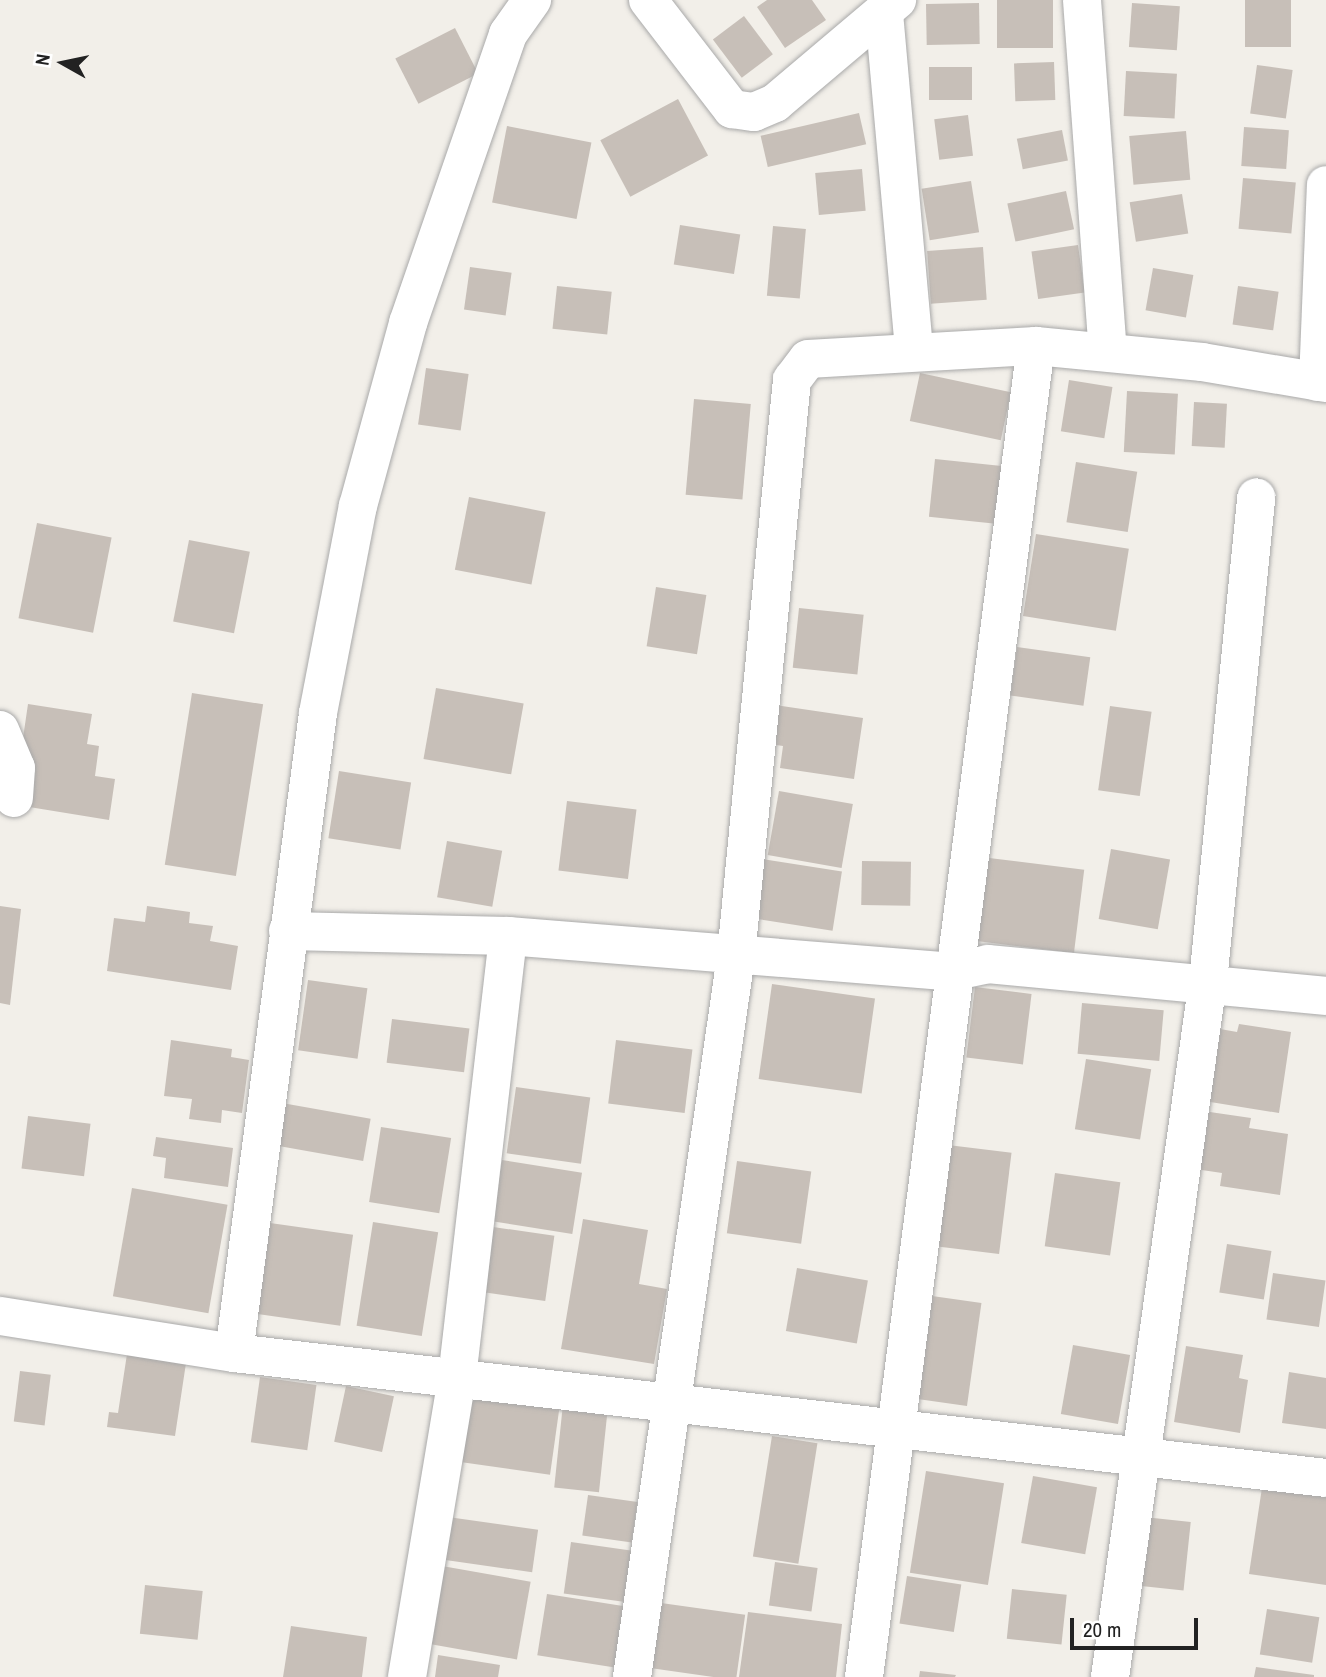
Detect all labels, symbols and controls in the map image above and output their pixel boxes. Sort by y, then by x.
north arrow [28,28,98,98]
text: N [29,52,56,67]
scale bar [1074,1604,1202,1648]
text: 20 m [1083,1615,1121,1644]

